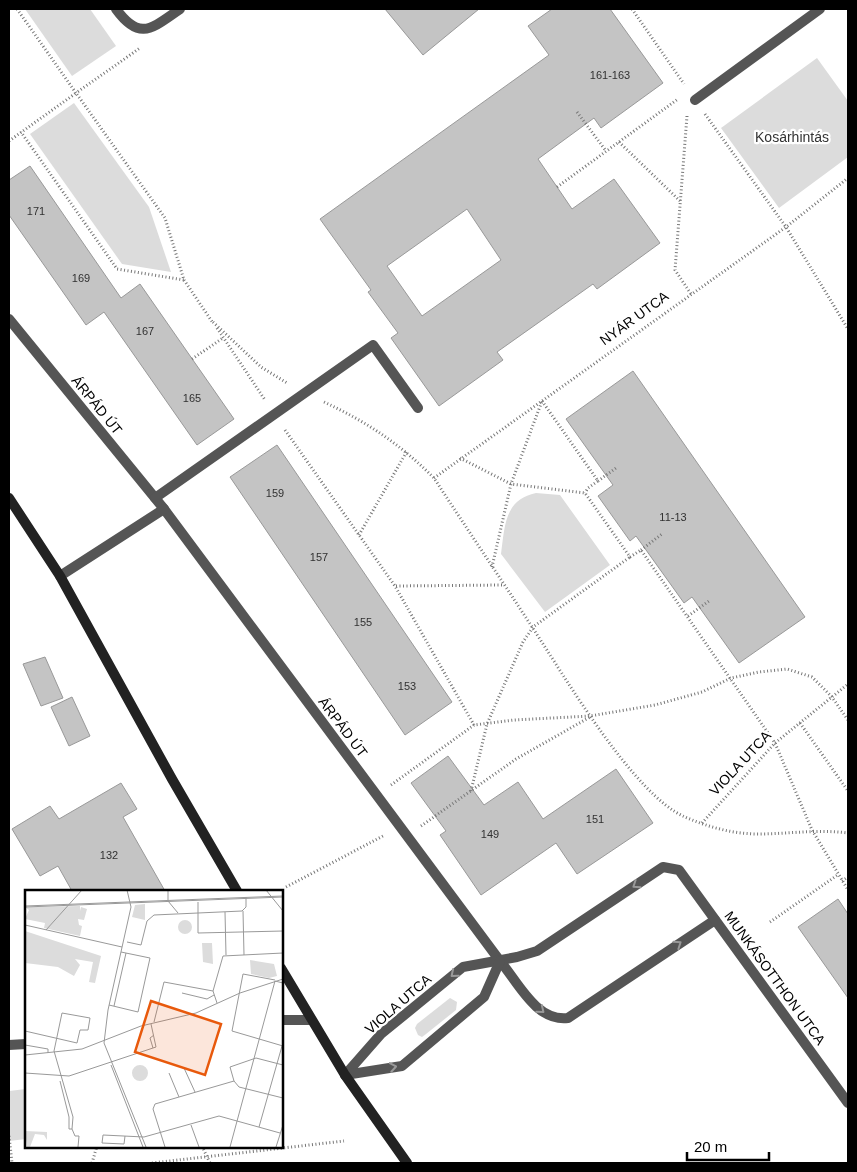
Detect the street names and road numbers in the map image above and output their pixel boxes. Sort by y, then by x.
street label: NYÁR UTCA [597,287,672,348]
street label: ÁRPÁD ÚT [69,372,126,438]
street label: ÁRPÁD ÚT [315,694,371,760]
street label: VIOLA UTCA [706,727,774,799]
street label: MUNKÁSOTTHON UTCA [721,908,829,1048]
street label: VIOLA UTCA [362,970,435,1037]

